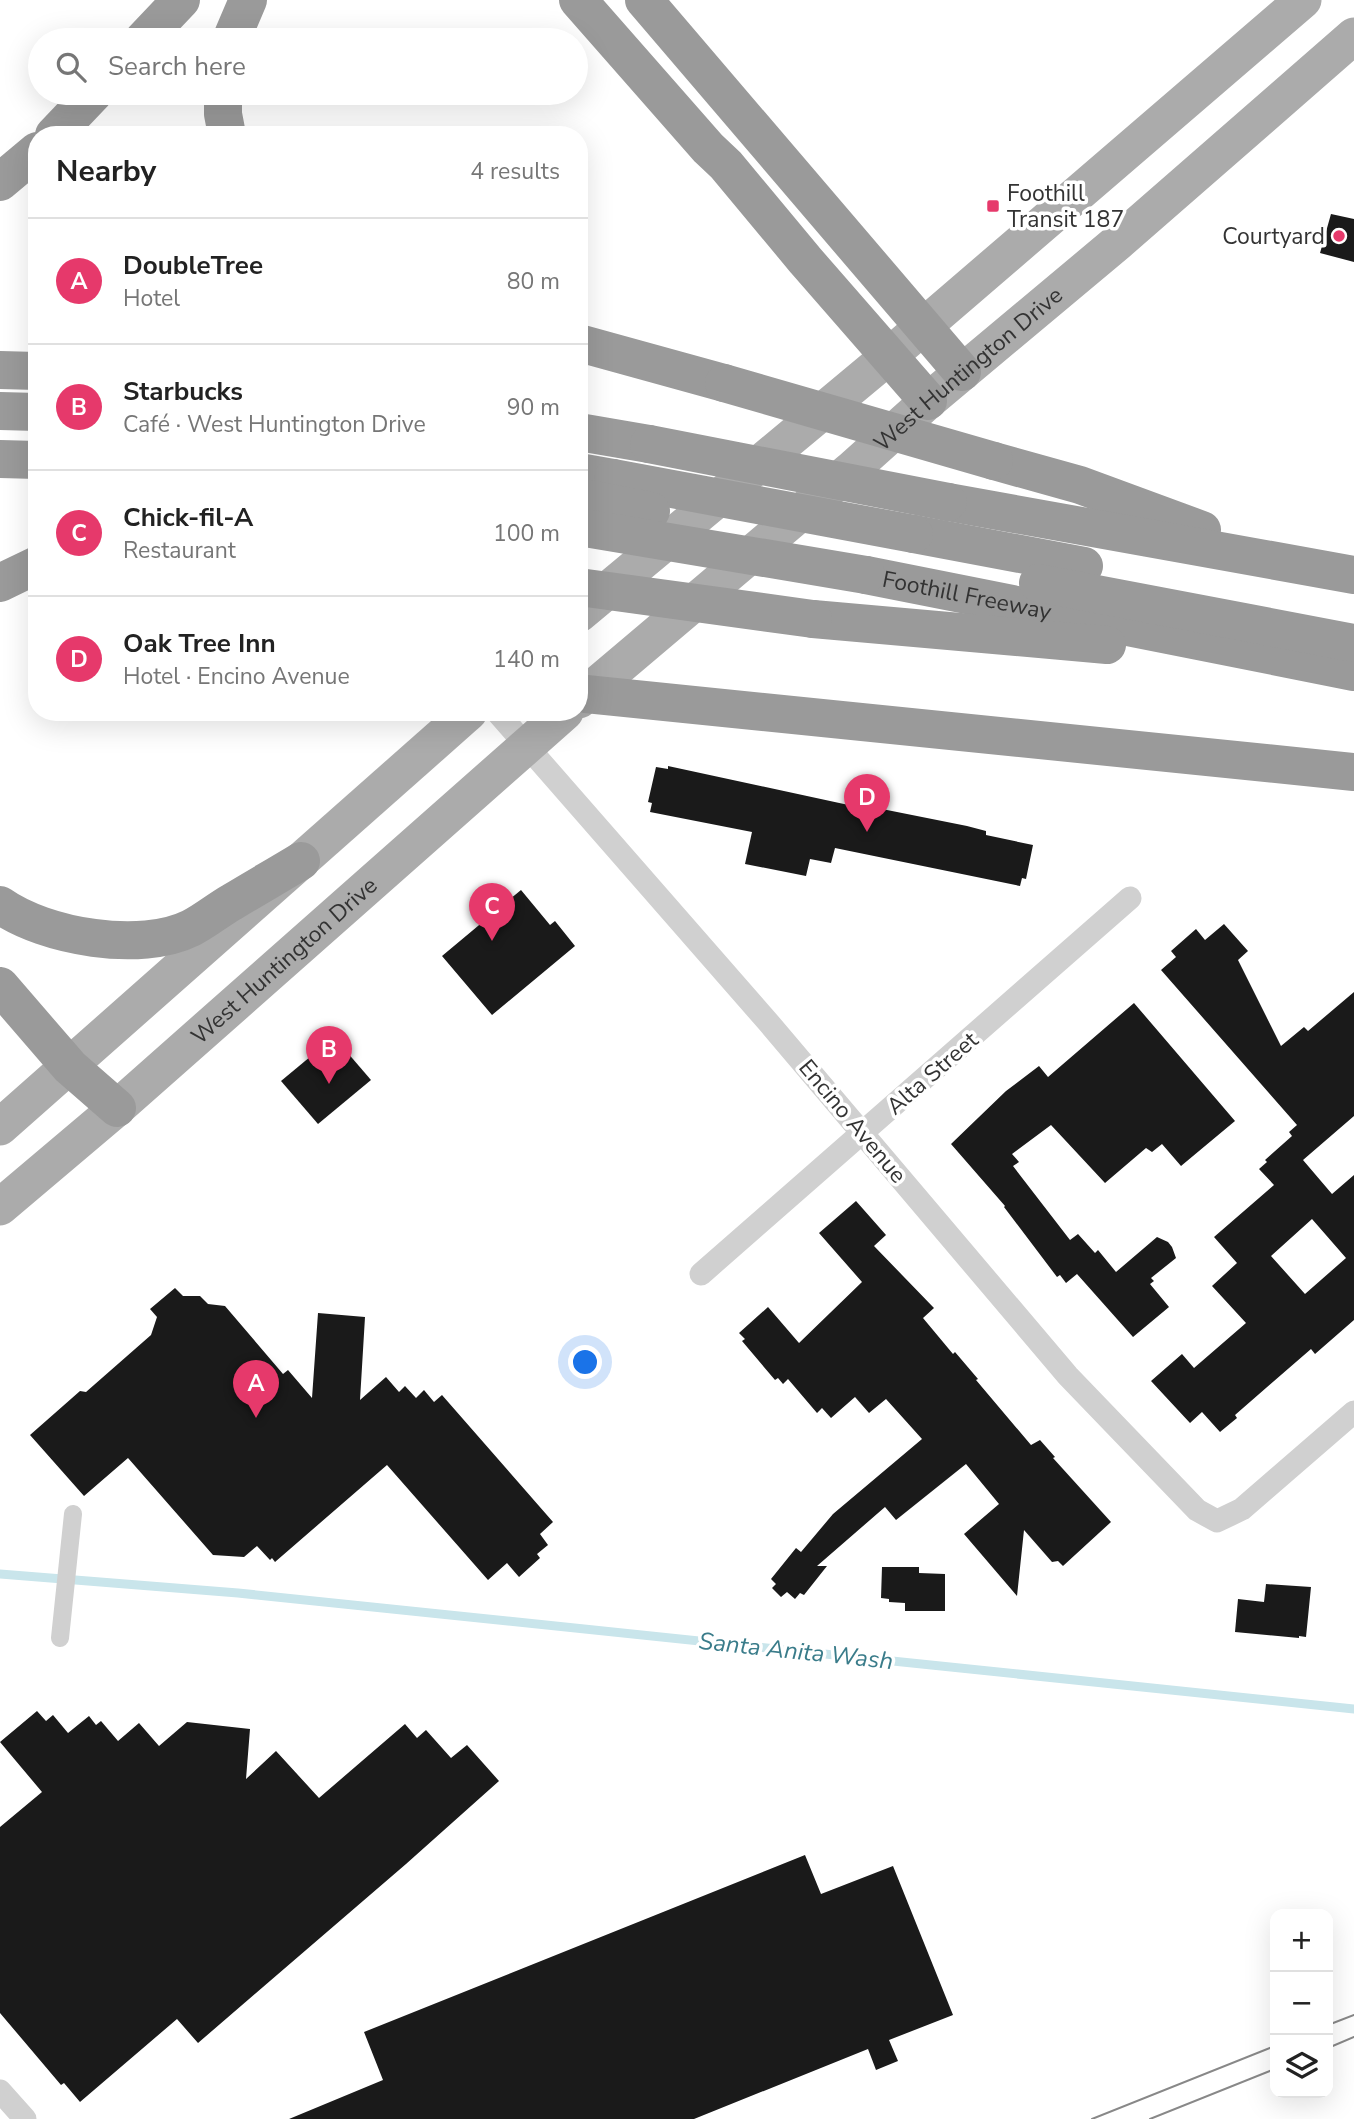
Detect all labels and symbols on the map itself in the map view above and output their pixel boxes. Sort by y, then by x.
place label: Foothill Transit 187 [1007,178,1124,235]
marker: Foothill Transit 187 [985,198,1001,214]
place label: Courtyard [1222,221,1325,252]
marker: Courtyard [1331,228,1347,244]
street label: West Huntington Drive [867,280,1069,458]
street label: Foothill Freeway [880,564,1054,628]
pin: D [844,774,890,832]
street label: West Huntington Drive [184,870,384,1052]
pin: C [469,883,515,941]
street label: Alta Street [880,1024,986,1122]
pin: B [306,1026,352,1084]
street label: Encino Avenue [792,1053,914,1190]
your location [568,1345,602,1379]
pin: A [233,1360,279,1418]
water label: Santa Anita Wash [697,1625,895,1677]

